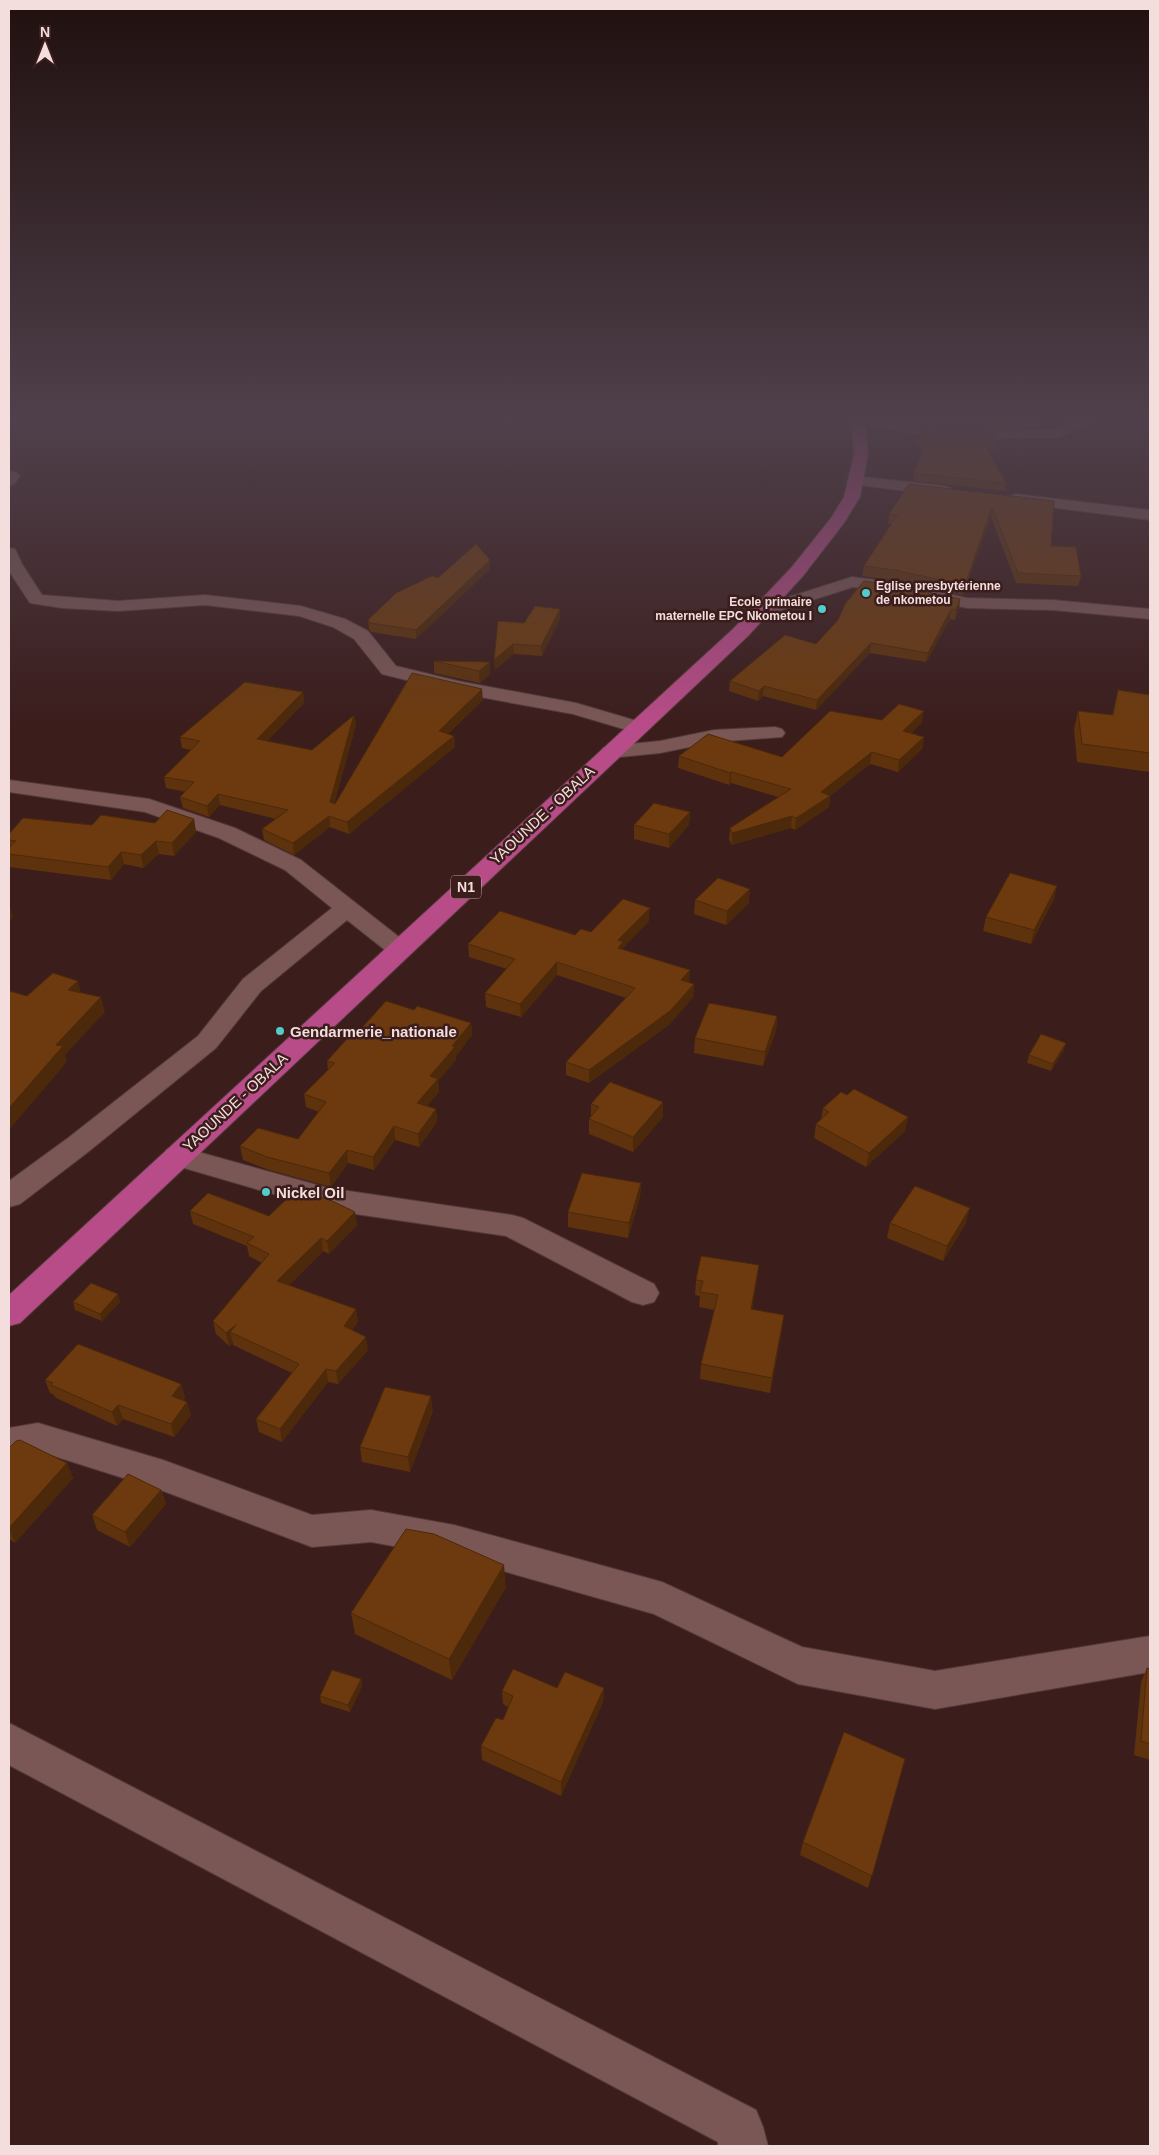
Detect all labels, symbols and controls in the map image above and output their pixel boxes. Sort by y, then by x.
north arrow [20,20,70,70]
text: N [40,24,50,40]
place label: Eglise presbytérienne de nkometou [876,579,1001,607]
marker: Eglise presbytérienne de nkometou [860,587,872,599]
place label: Ecole primaire maternelle EPC Nkometou I [655,595,812,623]
marker: Ecole primaire maternelle EPC Nkometou I [816,603,828,615]
street label: YAOUNDE - OBALA [486,762,598,868]
road number: N1 [451,876,481,899]
place label: Gendarmerie_nationale [290,1023,457,1040]
marker: Gendarmerie_nationale [274,1025,286,1037]
street label: YAOUNDE - OBALA [179,1049,291,1155]
place label: Nickel Oil [276,1184,344,1201]
marker: Nickel Oil [260,1186,272,1198]

